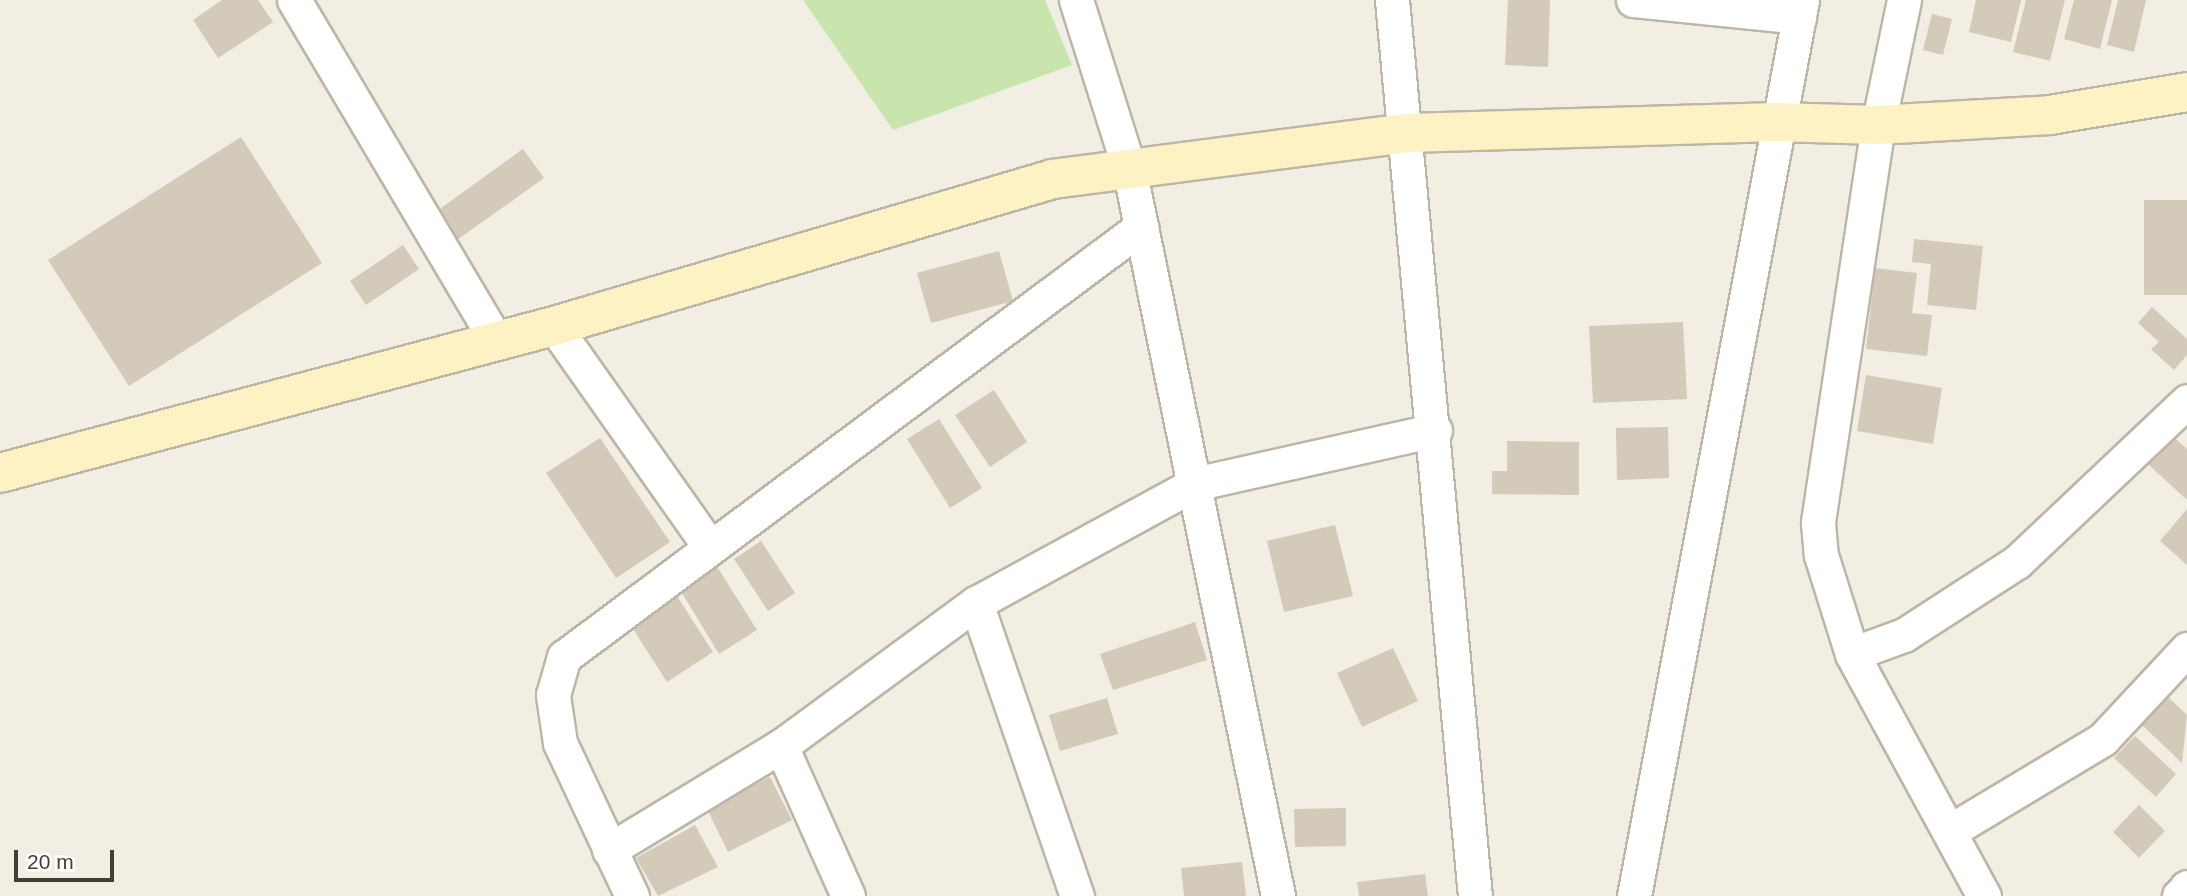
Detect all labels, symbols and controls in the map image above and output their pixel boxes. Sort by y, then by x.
scale bar [18,836,117,880]
text: 20 m [27,850,74,873]

